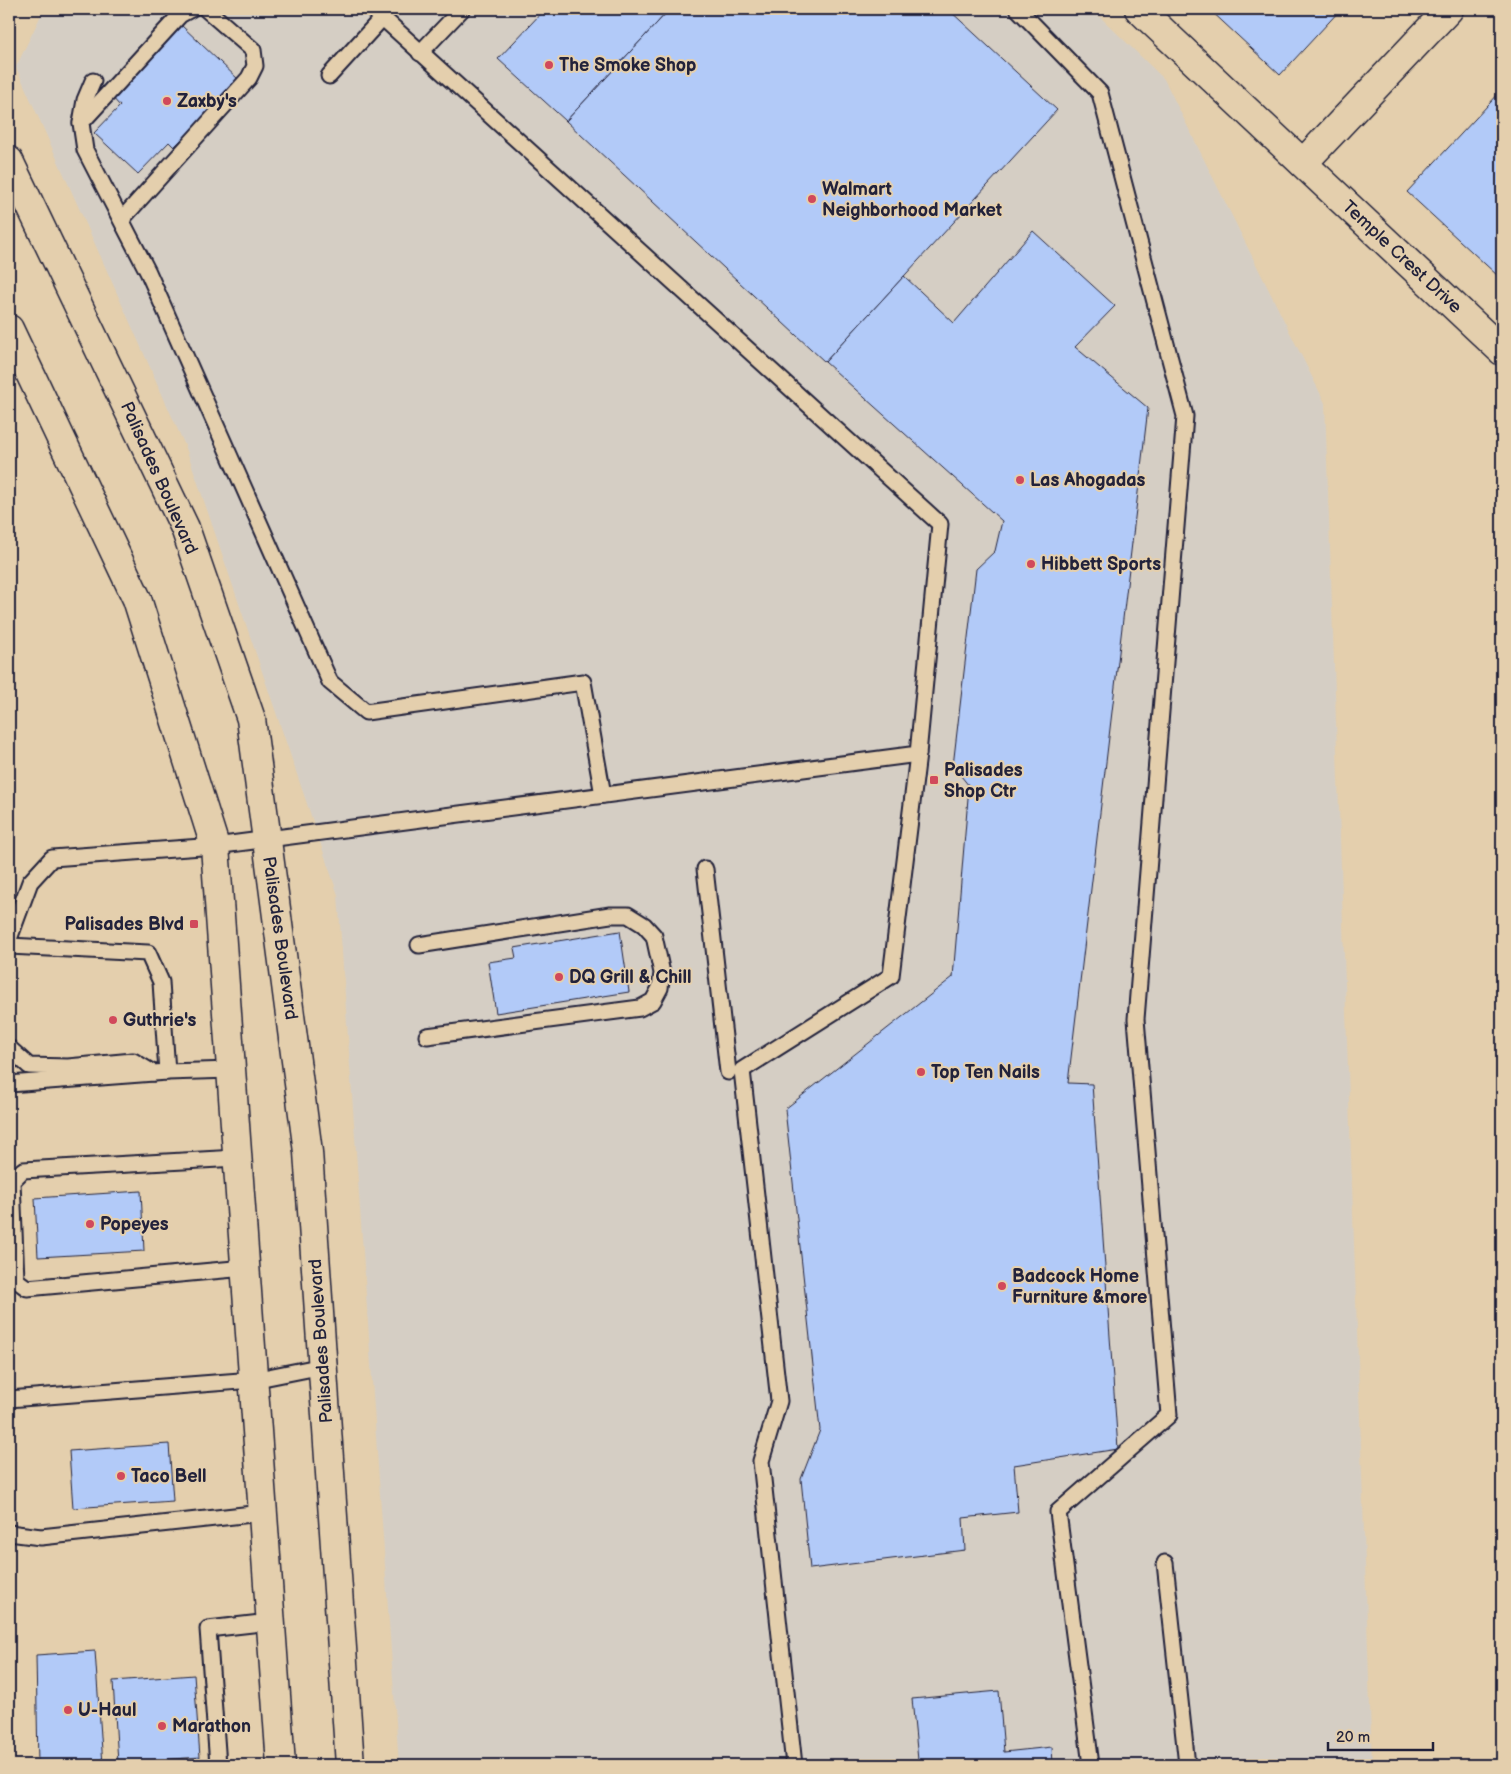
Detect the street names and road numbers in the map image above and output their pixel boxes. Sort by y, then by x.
street label: Temple Crest Drive [1338,196,1466,318]
street label: Palisades Boulevard [116,398,202,558]
street label: Palisades Boulevard [258,855,302,1021]
street label: Palisades Boulevard [305,1258,337,1424]

